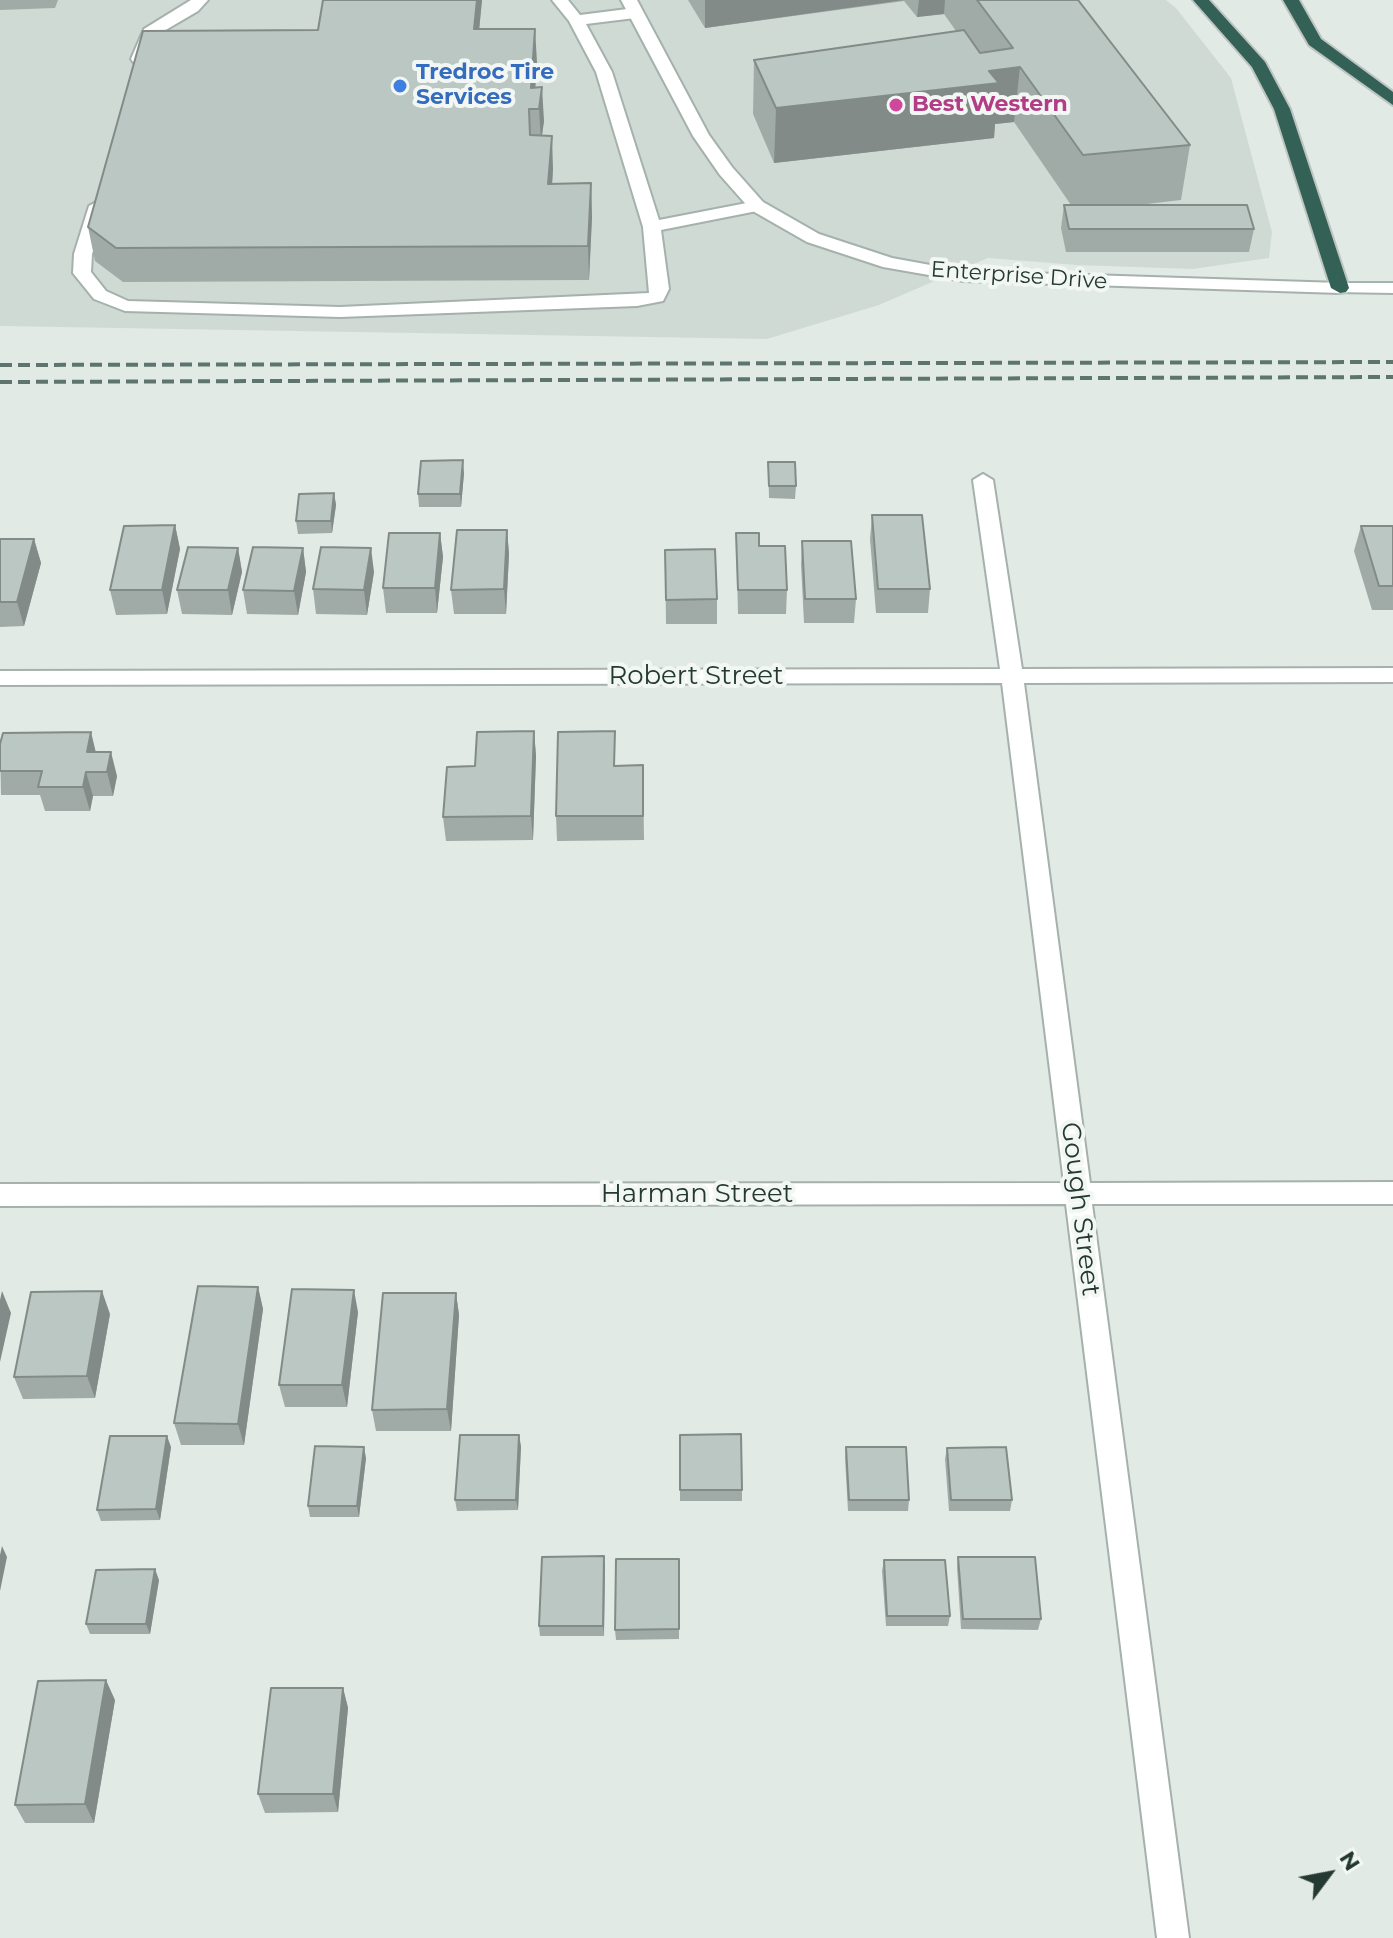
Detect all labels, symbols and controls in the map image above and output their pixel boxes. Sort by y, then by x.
place label: Tredroc Tire Services [416,60,554,112]
marker: Tredroc Tire Services [391,77,409,95]
place label: Best Western [912,92,1068,118]
marker: Best Western [887,96,905,114]
street label: Enterprise Drive [930,257,1108,295]
street label: Robert Street [608,660,784,692]
street label: Gough Street [1054,1120,1106,1298]
street label: Harman Street [601,1178,793,1210]
north arrow [1289,1834,1369,1914]
text: N [1334,1846,1366,1876]

